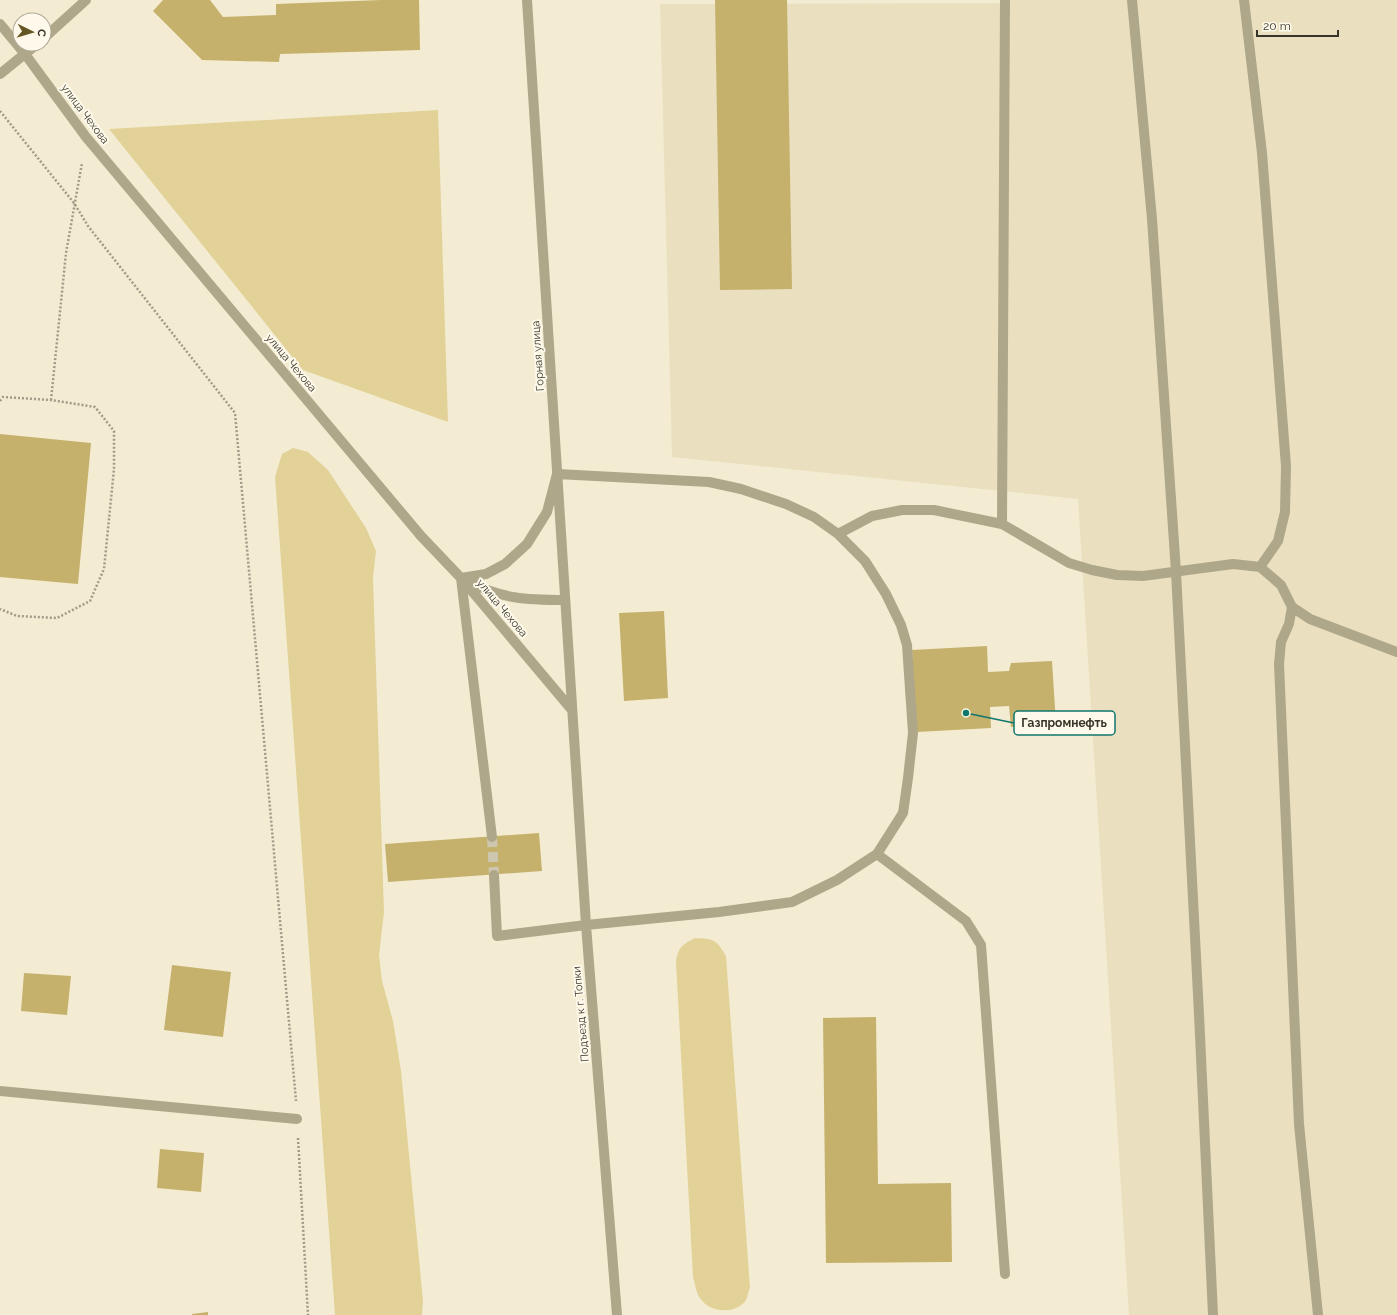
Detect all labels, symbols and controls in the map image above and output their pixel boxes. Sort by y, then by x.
north arrow [12,12,52,52]
scale bar [1257,12,1338,38]
text: 20 m [1263,19,1291,33]
text: С [35,29,48,38]
street label: улица Чехова [58,82,112,146]
street label: Горная улица [529,320,547,392]
street label: улица Чехова [263,331,319,395]
street label: улица Чехова [474,576,530,640]
callout: Газпромнефть [1014,711,1115,735]
text: Газпромнефть [1021,716,1107,730]
street label: Подъезд к г. Топки [570,966,592,1062]

